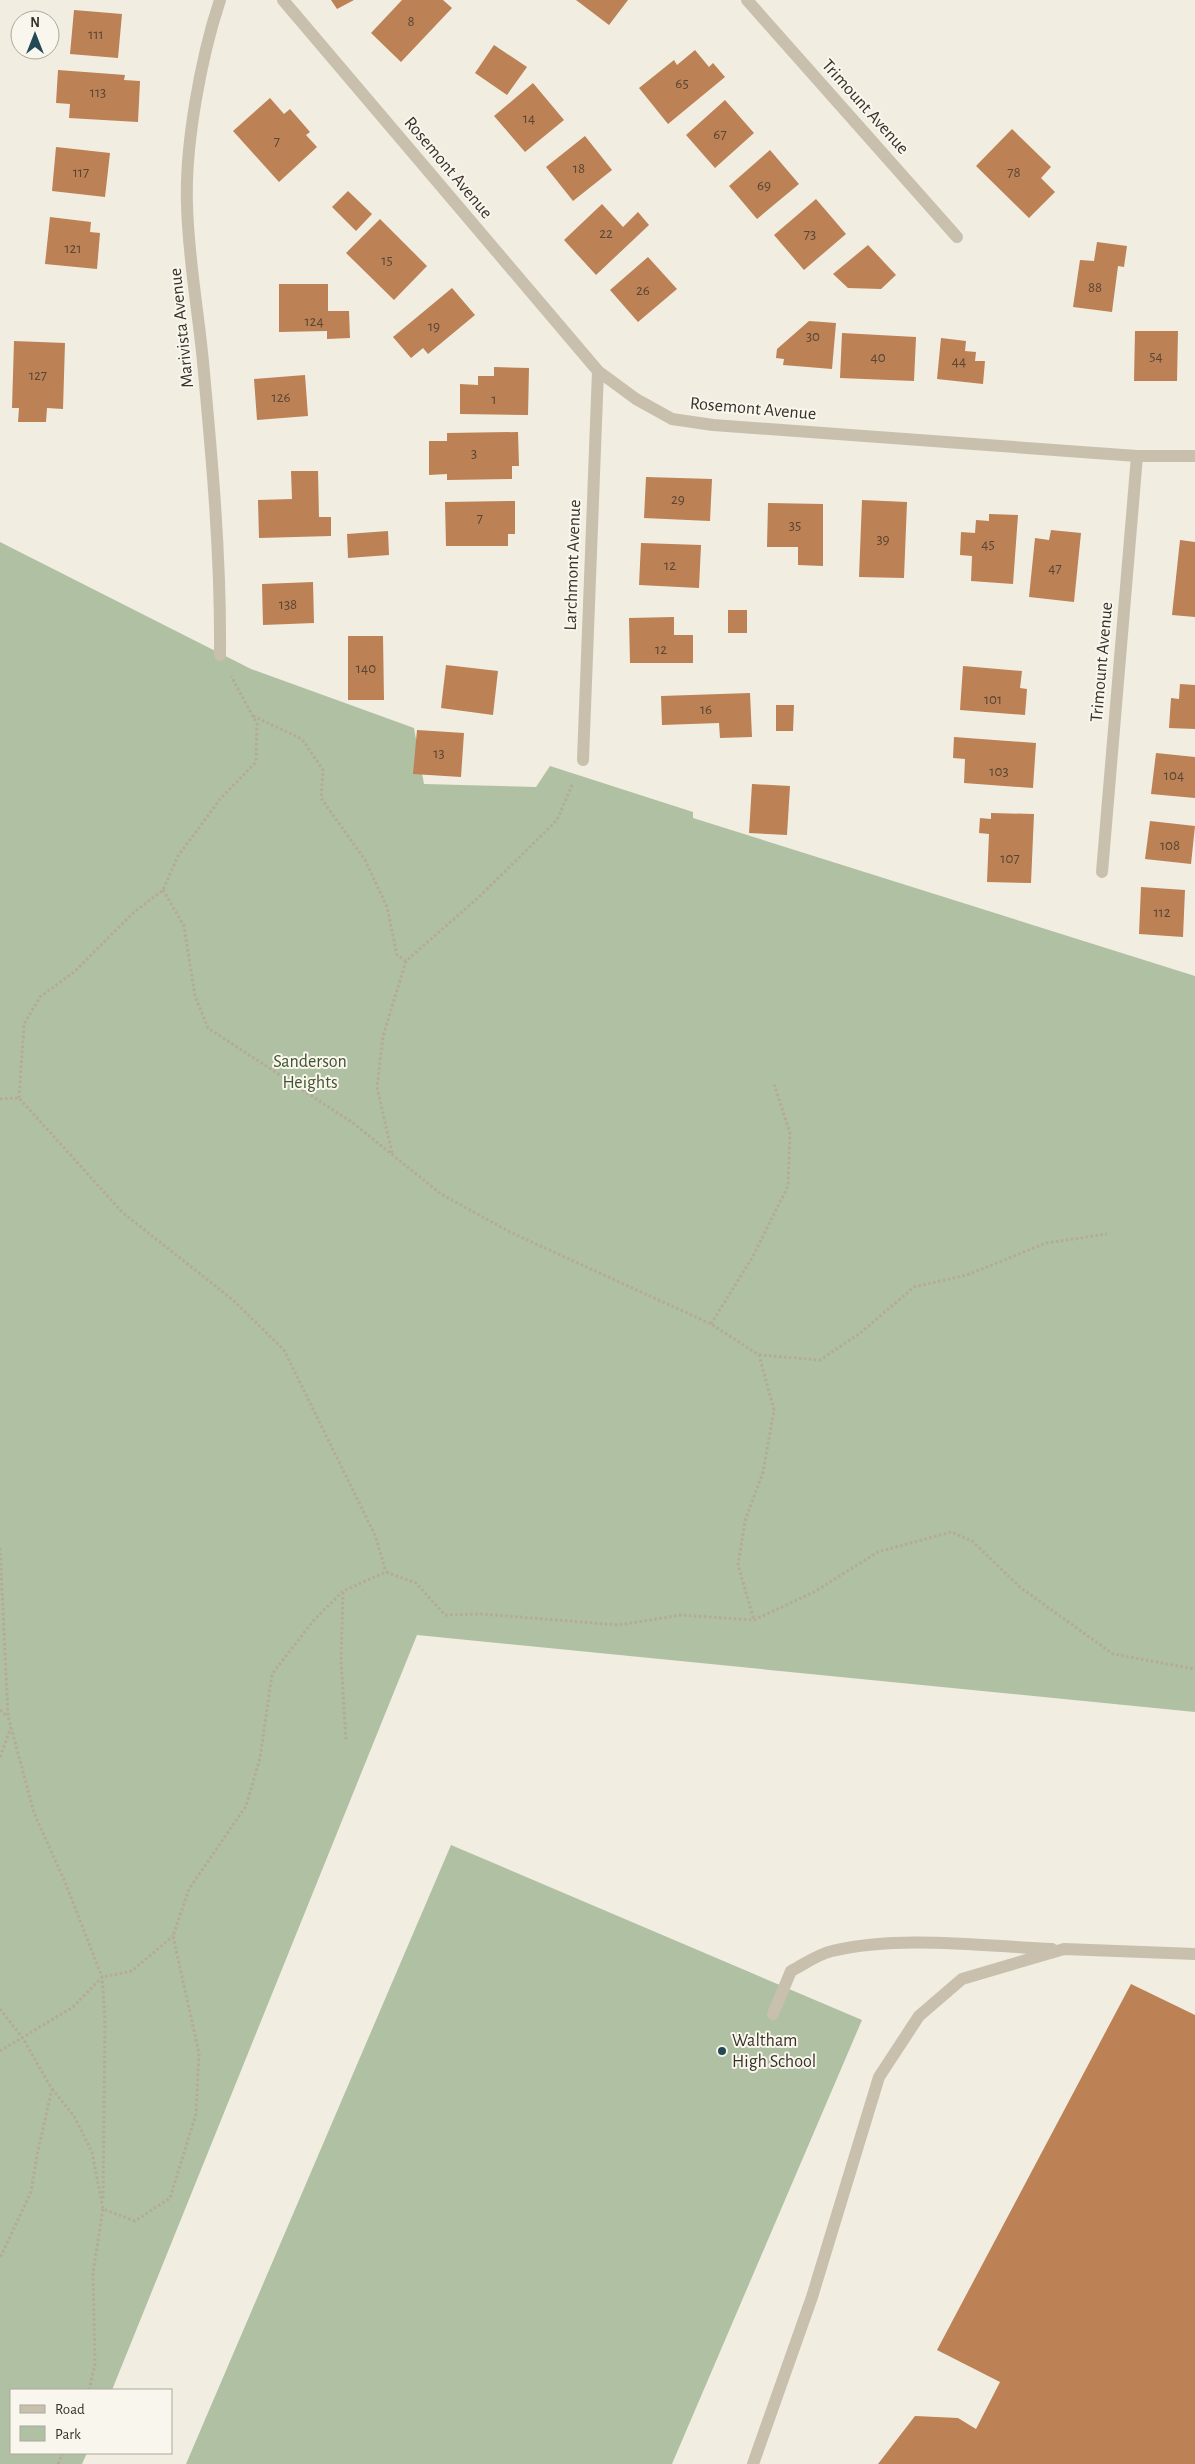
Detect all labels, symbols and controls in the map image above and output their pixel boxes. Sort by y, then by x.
north arrow [10,10,60,60]
house number: 8 [407,14,415,29]
text: N [30,16,40,30]
house number: 111 [88,27,104,42]
street label: Trimount Avenue [818,56,912,158]
house number: 65 [675,76,689,91]
house number: 113 [90,85,106,100]
house number: 14 [523,111,535,126]
street label: Rosemont Avenue [400,114,496,222]
house number: 67 [713,127,727,142]
house number: 7 [274,134,280,149]
house number: 18 [573,161,585,176]
house number: 117 [73,165,89,180]
house number: 78 [1007,165,1021,180]
house number: 69 [757,178,771,193]
house number: 22 [599,226,613,241]
house number: 73 [804,227,816,242]
house number: 121 [64,241,82,256]
house number: 15 [381,253,393,268]
street label: Marivista Avenue [167,267,197,389]
house number: 88 [1088,280,1102,295]
house number: 26 [636,283,650,298]
house number: 124 [304,314,324,329]
house number: 19 [428,319,440,334]
house number: 30 [806,329,820,344]
house number: 54 [1149,349,1163,364]
house number: 40 [870,350,886,365]
house number: 44 [952,354,966,369]
house number: 127 [29,368,47,383]
house number: 126 [271,390,291,405]
house number: 1 [491,392,497,407]
street label: Rosemont Avenue [689,395,817,423]
house number: 3 [471,446,477,461]
house number: 29 [671,492,685,507]
street label: Larchmont Avenue [562,499,584,631]
house number: 7 [477,511,483,526]
house number: 35 [789,518,801,533]
house number: 39 [876,532,890,547]
house number: 45 [981,537,995,552]
house number: 12 [664,558,676,573]
house number: 47 [1048,561,1062,576]
house number: 138 [279,597,297,612]
street label: Trimount Avenue [1088,601,1116,723]
house number: 12 [655,642,667,657]
house number: 140 [356,661,376,676]
house number: 101 [984,692,1002,707]
house number: 16 [700,702,712,717]
house number: 13 [433,746,445,761]
house number: 103 [989,764,1009,779]
house number: 104 [1164,768,1184,783]
house number: 108 [1160,838,1180,853]
house number: 107 [1000,851,1020,866]
house number: 112 [1153,905,1171,920]
park label: Sanderson Heights [273,1053,347,1092]
place label: Waltham High School [732,2032,816,2071]
marker: Waltham High School [716,2045,728,2057]
legend [10,2389,172,2454]
text: Road [55,2402,85,2417]
text: Park [55,2427,81,2442]

